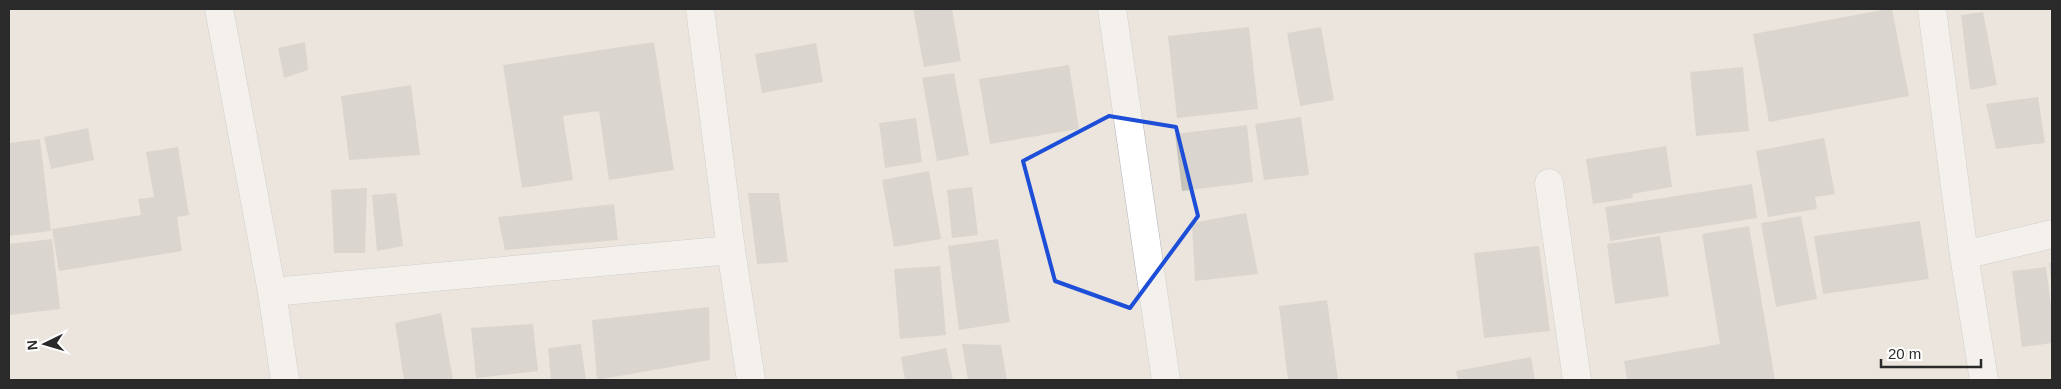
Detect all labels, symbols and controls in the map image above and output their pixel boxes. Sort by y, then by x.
north arrow [20,319,70,369]
scale bar [1881,336,1981,368]
text: N [24,339,40,351]
text: 20 m [1888,345,1921,362]

